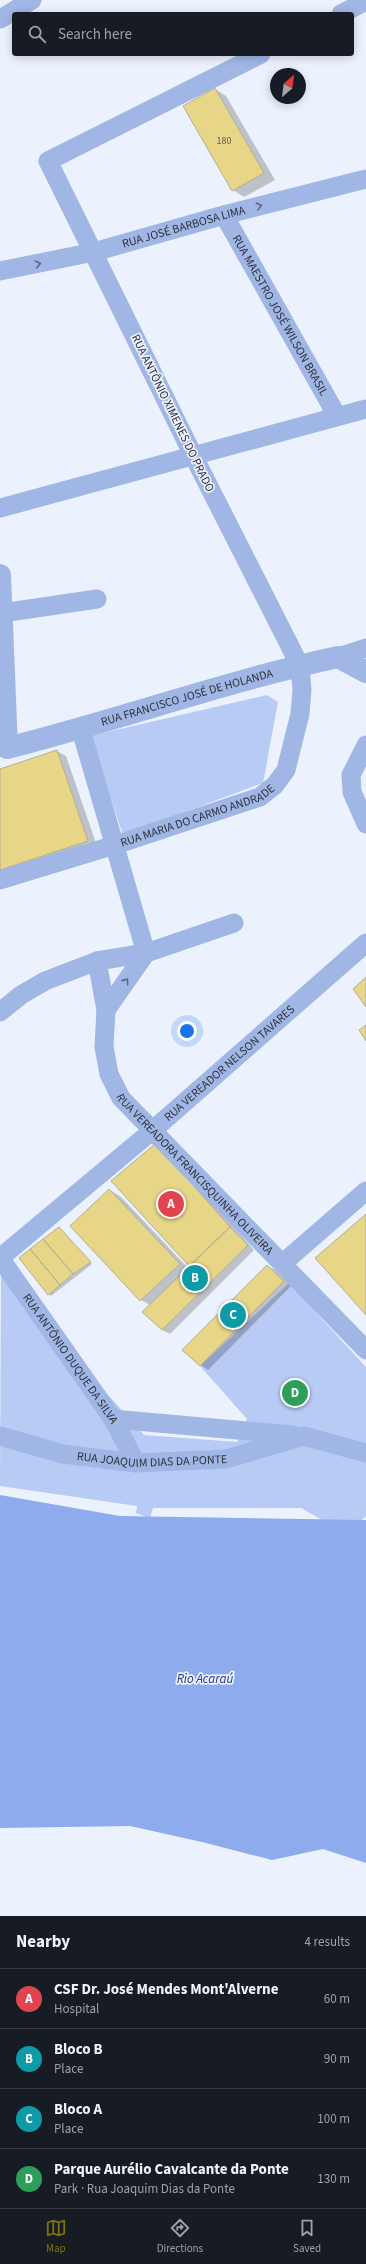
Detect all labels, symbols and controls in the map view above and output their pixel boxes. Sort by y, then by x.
search box [12,12,354,56]
icon: search [26,23,48,45]
text: Search here [58,24,132,45]
north arrow [270,68,306,104]
house number: 180 [217,134,231,148]
street label: RUA JOSÉ BARBOSA LIMA [120,202,248,253]
one-way arrow [255,202,262,211]
street label: RUA MAESTRO JOSÉ WILSON BRASIL [228,232,332,399]
one-way arrow [35,260,41,268]
street label: RUA ANTÔNIO XIMENES DO PRADO [127,332,218,495]
street label: RUA FRANCISCO JOSÉ DE HOLANDA [99,665,275,731]
street label: RUA MARIA DO CARMO ANDRADE [118,780,279,852]
one-way arrow [121,979,128,986]
street label: RUA VEREADOR NELSON TAVARES [161,1001,299,1125]
your location [177,1021,197,1041]
street label: RUA VEREADORA FRANCISQUINHA OLIVEIRA [115,1088,277,1256]
pin: A [158,1189,184,1219]
pin: B [182,1263,208,1293]
street label: RUA ANTÔNIO DUQUE DA SILVA [19,1290,122,1427]
pin: C [220,1300,246,1330]
pin: D [282,1378,308,1408]
street label: RUA JOAQUIM DIAS DA PONTE [76,1448,228,1472]
water label: Rio Acaraú [177,1670,234,1688]
text: Nearby [16,1930,70,1954]
text: 4 results [305,1933,350,1951]
text: CSF Dr. José Mendes Mont'Alverne [54,1979,278,2000]
text: A [25,1990,33,2008]
text: 60 m [324,1990,350,2008]
text: Hospital [54,2000,99,2018]
text: Bloco B [54,2039,103,2060]
text: B [25,2050,33,2068]
text: 90 m [324,2050,350,2068]
text: Place [54,2060,83,2078]
text: Bloco A [54,2099,102,2120]
text: C [25,2110,33,2128]
text: 100 m [317,2110,350,2128]
text: Place [54,2120,83,2138]
text: Parque Aurélio Cavalcante da Ponte [54,2159,289,2180]
text: D [25,2170,33,2188]
text: 130 m [317,2170,350,2188]
text: Park · Rua Joaquim Dias da Ponte [54,2180,235,2198]
tab: Map [45,2217,67,2256]
tab: Directions [157,2217,203,2256]
tab: Saved [293,2217,321,2256]

